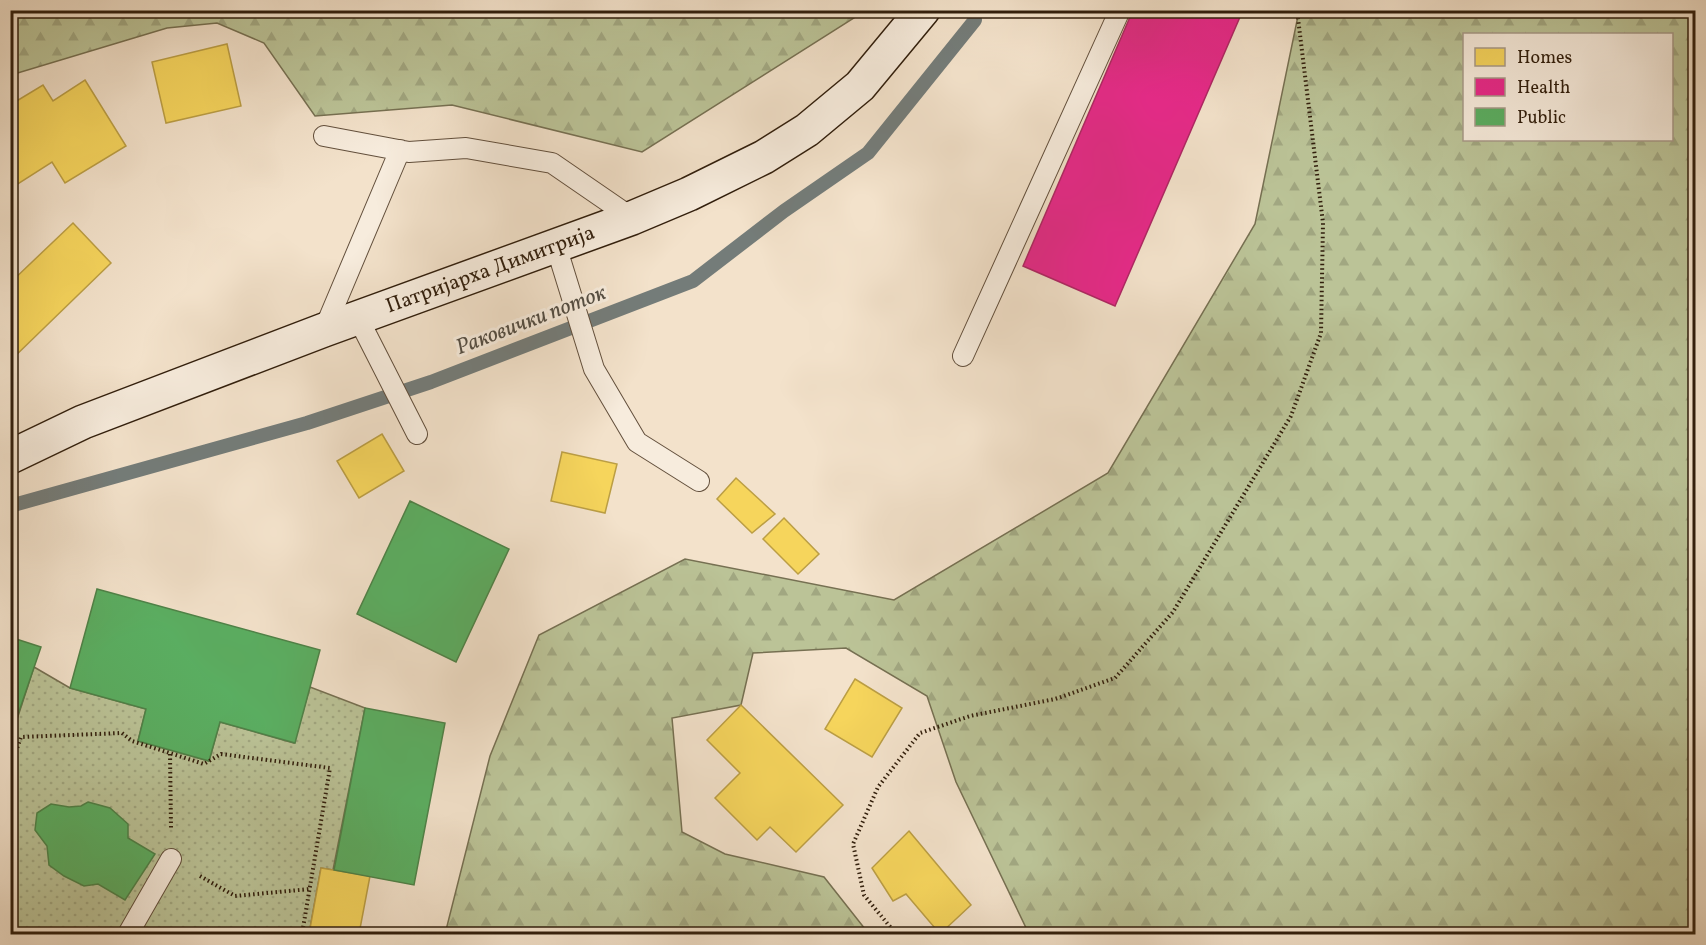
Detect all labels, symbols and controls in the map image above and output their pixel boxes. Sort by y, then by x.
legend [1463,33,1673,141]
text: Homes [1517,46,1572,71]
text: Health [1517,76,1571,101]
text: Public [1517,106,1566,131]
street label: Патријарха Димитрија [382,218,599,321]
water label: Раковички поток [452,278,611,364]

